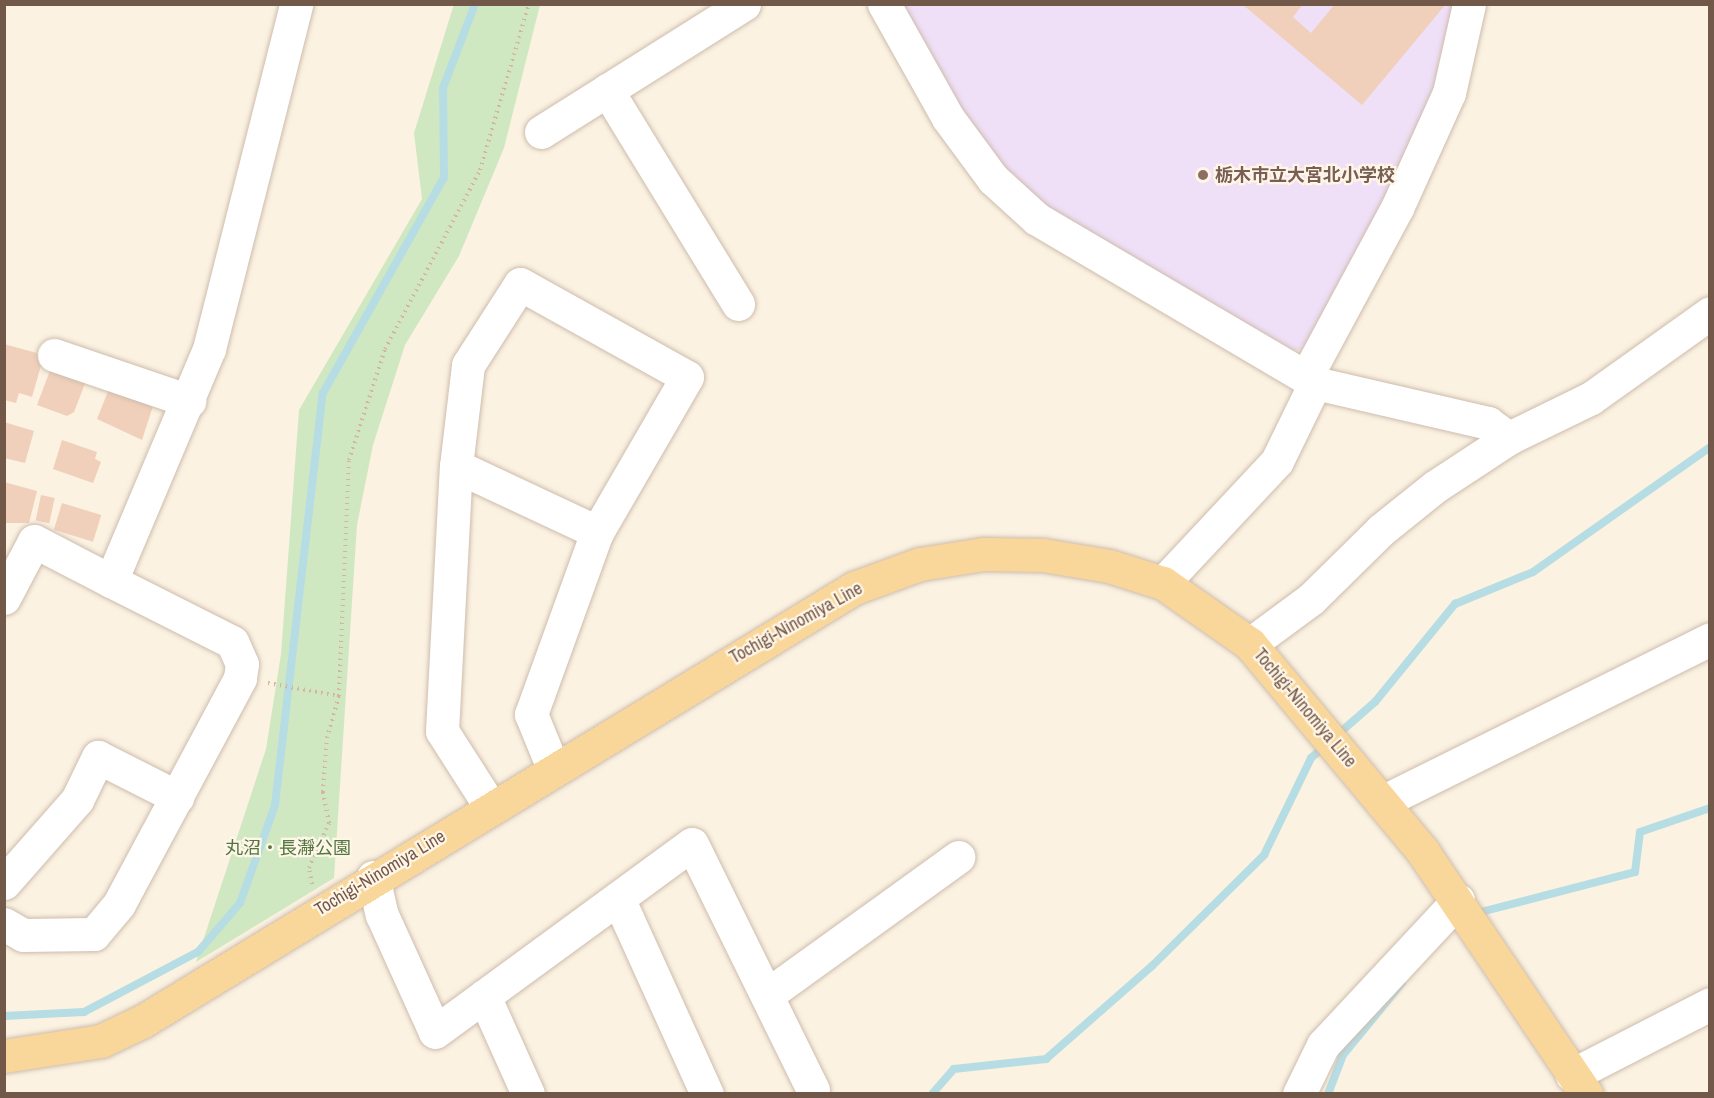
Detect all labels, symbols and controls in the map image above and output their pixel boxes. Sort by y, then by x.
place label: 栃木市立大宮北小学校 [1215,164,1395,186]
marker: 栃木市立大宮北小学校 [1196,168,1210,182]
street label: Tochigi-Ninomiya Line [726,578,866,668]
street label: Tochigi-Ninomiya Line [1249,644,1361,772]
street label: Tochigi-Ninomiya Line [311,826,449,920]
park label: 丸沼・長瀞公園 [225,837,351,859]

